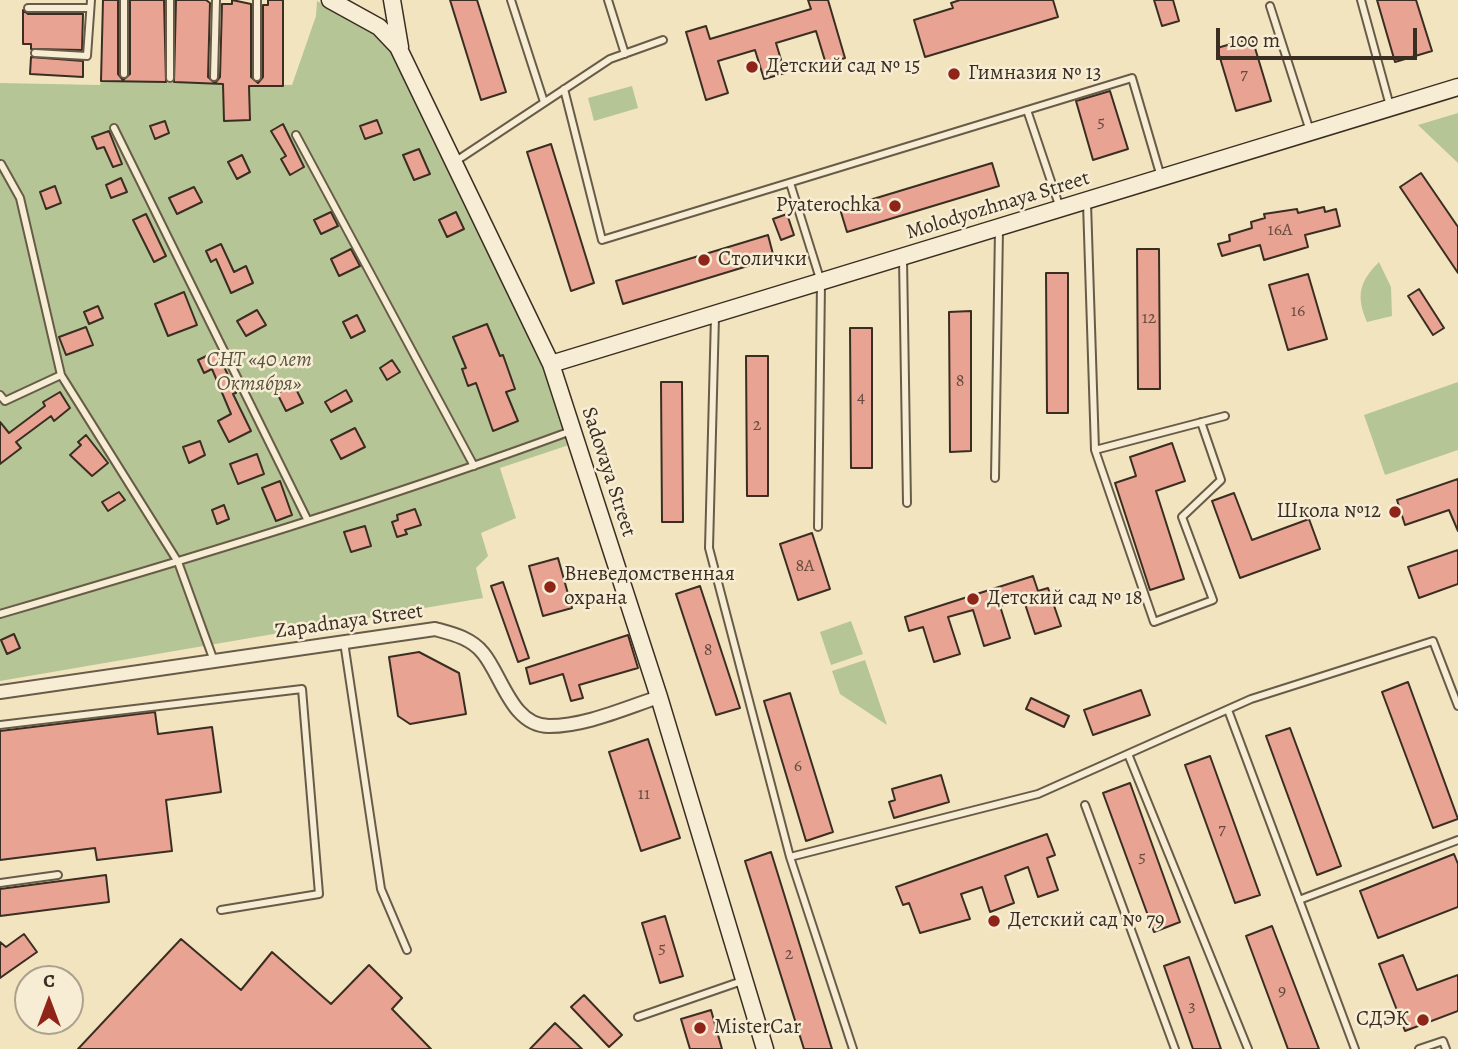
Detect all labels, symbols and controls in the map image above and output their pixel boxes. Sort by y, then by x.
scale bar [1220,14,1421,58]
text: 100 m [1229,26,1280,54]
place label: Детский сад № 15 [766,54,920,80]
marker: Детский сад № 15 [744,59,760,75]
place label: Гимназия № 13 [968,61,1101,87]
house number: 7 [1240,64,1248,86]
marker: Гимназия № 13 [946,66,962,82]
house number: 5 [1097,112,1105,134]
street label: Molodyozhnaya Street [903,166,1093,246]
place label: Pyaterochka [776,193,881,219]
marker: Pyaterochka [887,198,903,214]
house number: 16А [1268,220,1292,242]
place label: Столички [718,247,807,273]
marker: Столички [696,252,712,268]
house number: 16 [1291,301,1305,323]
house number: 12 [1142,308,1156,330]
park label: СНТ «40 лет Октября» [206,348,312,398]
house number: 8 [956,371,964,393]
house number: 4 [857,387,865,409]
street label: Sadovaya Street [575,404,641,540]
house number: 2 [753,415,761,437]
place label: Школа №12 [1276,499,1381,525]
marker: Школа №12 [1387,504,1403,520]
house number: 8А [795,556,815,578]
place label: Вневедомственная охрана [564,562,735,612]
marker: Вневедомственная охрана [542,579,558,595]
place label: Детский сад № 18 [987,586,1143,612]
marker: Детский сад № 18 [965,591,981,607]
street label: Zapadnaya Street [273,599,425,645]
house number: 8 [704,640,712,662]
house number: 6 [794,756,802,778]
house number: 11 [638,784,650,806]
house number: 7 [1218,819,1226,841]
house number: 5 [1138,847,1146,869]
place label: Детский сад № 79 [1008,908,1165,934]
marker: Детский сад № 79 [986,913,1002,929]
house number: 5 [658,938,666,960]
house number: 2 [785,944,793,966]
north arrow [14,965,84,1035]
text: С [43,968,55,994]
house number: 9 [1278,981,1286,1003]
house number: 3 [1188,996,1196,1018]
place label: СДЭК [1356,1007,1409,1033]
marker: СДЭК [1415,1012,1431,1028]
place label: MisterCar [714,1015,801,1041]
marker: MisterCar [692,1020,708,1036]

